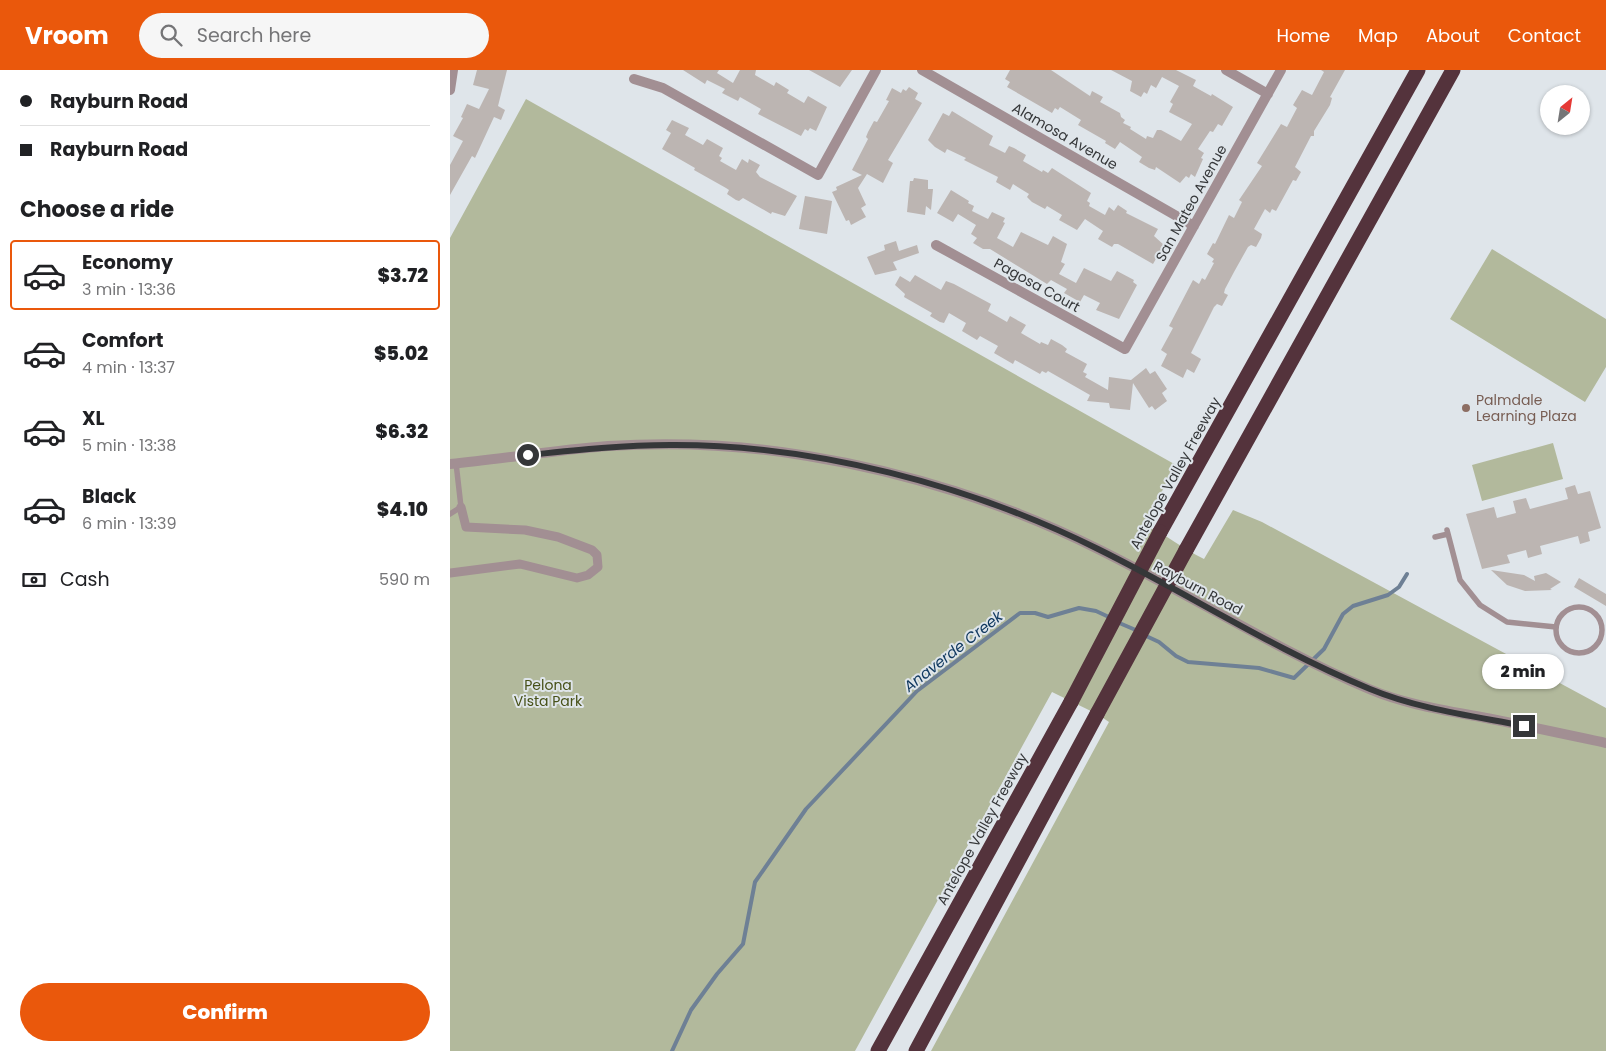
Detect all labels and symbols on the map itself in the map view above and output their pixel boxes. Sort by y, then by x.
north arrow [1540,85,1590,135]
street label: Alamosa Avenue [1009,98,1122,175]
street label: San Mateo Avenue [1151,141,1232,265]
street label: Pagosa Court [990,253,1084,317]
place label: Palmdale Learning Plaza [1476,390,1577,426]
street label: Antelope Valley Freeway [1125,393,1225,553]
marker: Palmdale Learning Plaza [1460,402,1472,414]
route start [517,444,539,466]
street label: Rayburn Road [1150,556,1246,620]
water label: Anaverde Creek [898,605,1008,697]
callout: 2 min [1483,654,1565,688]
park label: Pelona Vista Park [514,675,583,711]
route end [1513,715,1535,737]
street label: Antelope Valley Freeway [932,749,1032,909]

